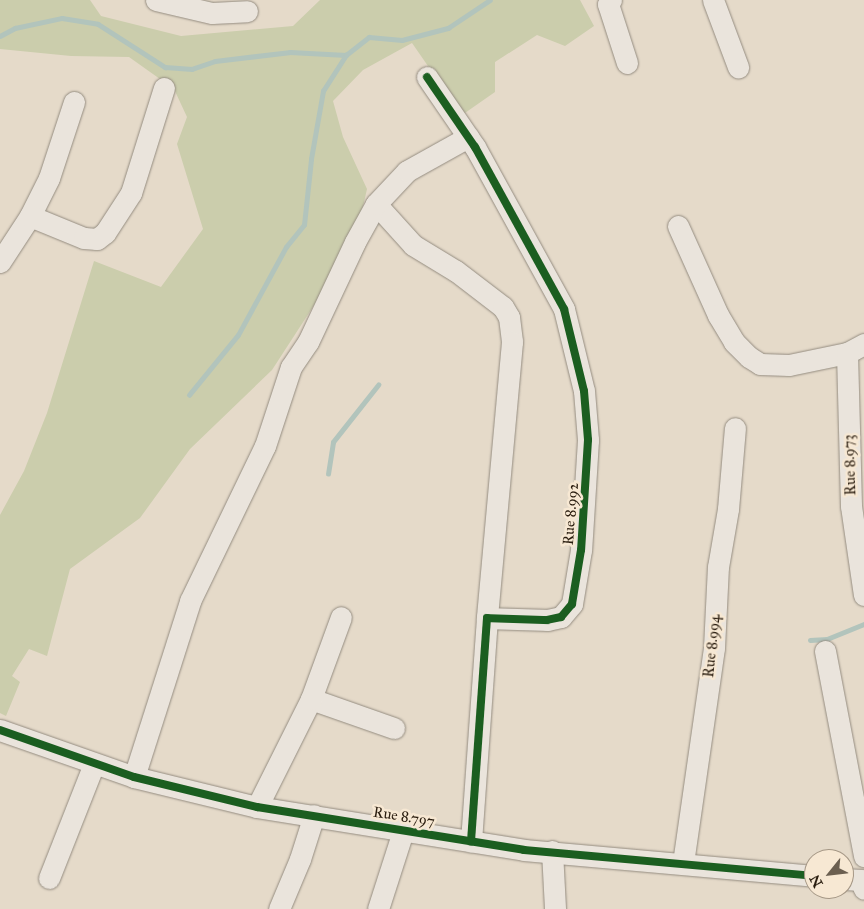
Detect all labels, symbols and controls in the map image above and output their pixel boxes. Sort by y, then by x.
street label: Rue 8.973 [840,434,860,496]
street label: Rue 8.992 [559,482,583,546]
street label: Rue 8.994 [700,614,724,678]
street label: Rue 8.797 [372,803,436,831]
north arrow [804,849,854,899]
text: N [806,872,827,890]

